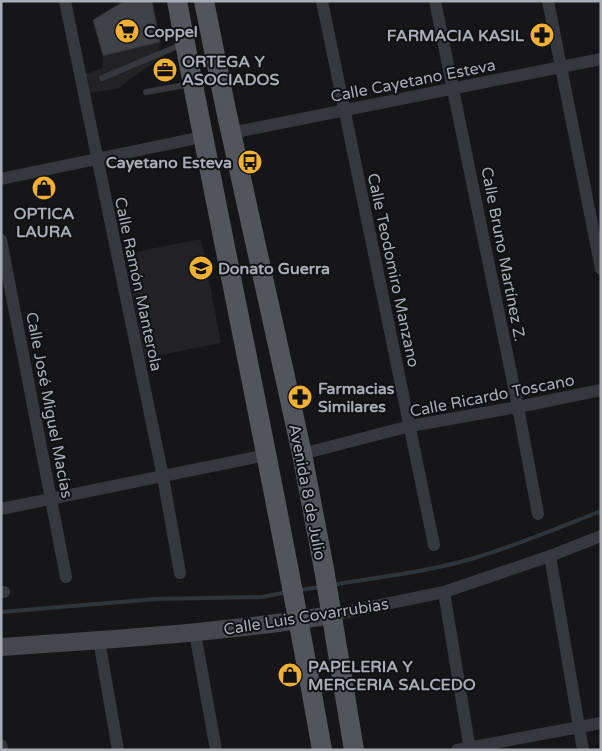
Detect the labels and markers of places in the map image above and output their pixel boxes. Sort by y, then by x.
supermarket icon: Coppel [114,18,140,44]
place label: Coppel [144,22,198,42]
pharmacy icon: FARMACIA KASIL [529,22,555,48]
place label: FARMACIA KASIL [387,26,525,46]
place label: ORTEGA Y ASOCIADOS [182,52,279,90]
office icon: ORTEGA Y ASOCIADOS [152,57,178,83]
bus stop icon: Cayetano Esteva [237,149,263,175]
place label: Cayetano Esteva [106,153,232,173]
shop icon: OPTICA LAURA [31,175,57,201]
place label: OPTICA LAURA [13,204,75,242]
school or university icon: Donato Guerra [188,255,214,281]
place label: Donato Guerra [218,259,330,279]
place label: Farmacias Similares [318,379,395,417]
pharmacy icon: Farmacias Similares [287,384,313,410]
place label: PAPELERIA Y MERCERIA SALCEDO [308,657,476,695]
shop icon: PAPELERIA Y MERCERIA SALCEDO [277,662,303,688]

